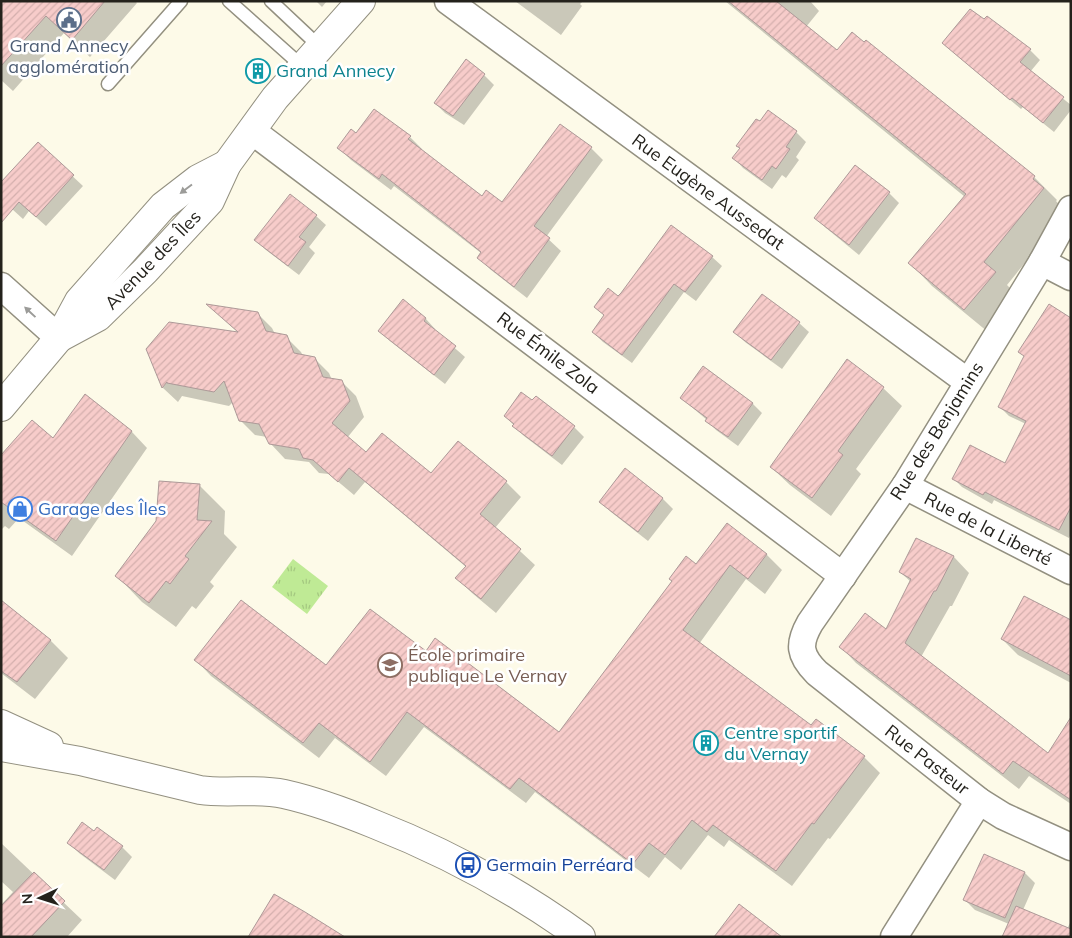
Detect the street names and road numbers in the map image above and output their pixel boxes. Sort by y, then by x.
street label: Rue Eugène Aussedat [627,128,789,255]
street label: Avenue des Îles [99,205,206,314]
street label: Rue Émile Zola [492,307,604,399]
street label: Rue des Benjamins [885,357,988,504]
street label: Rue de la Liberté [921,487,1056,571]
street label: Rue Pasteur [880,719,975,800]

